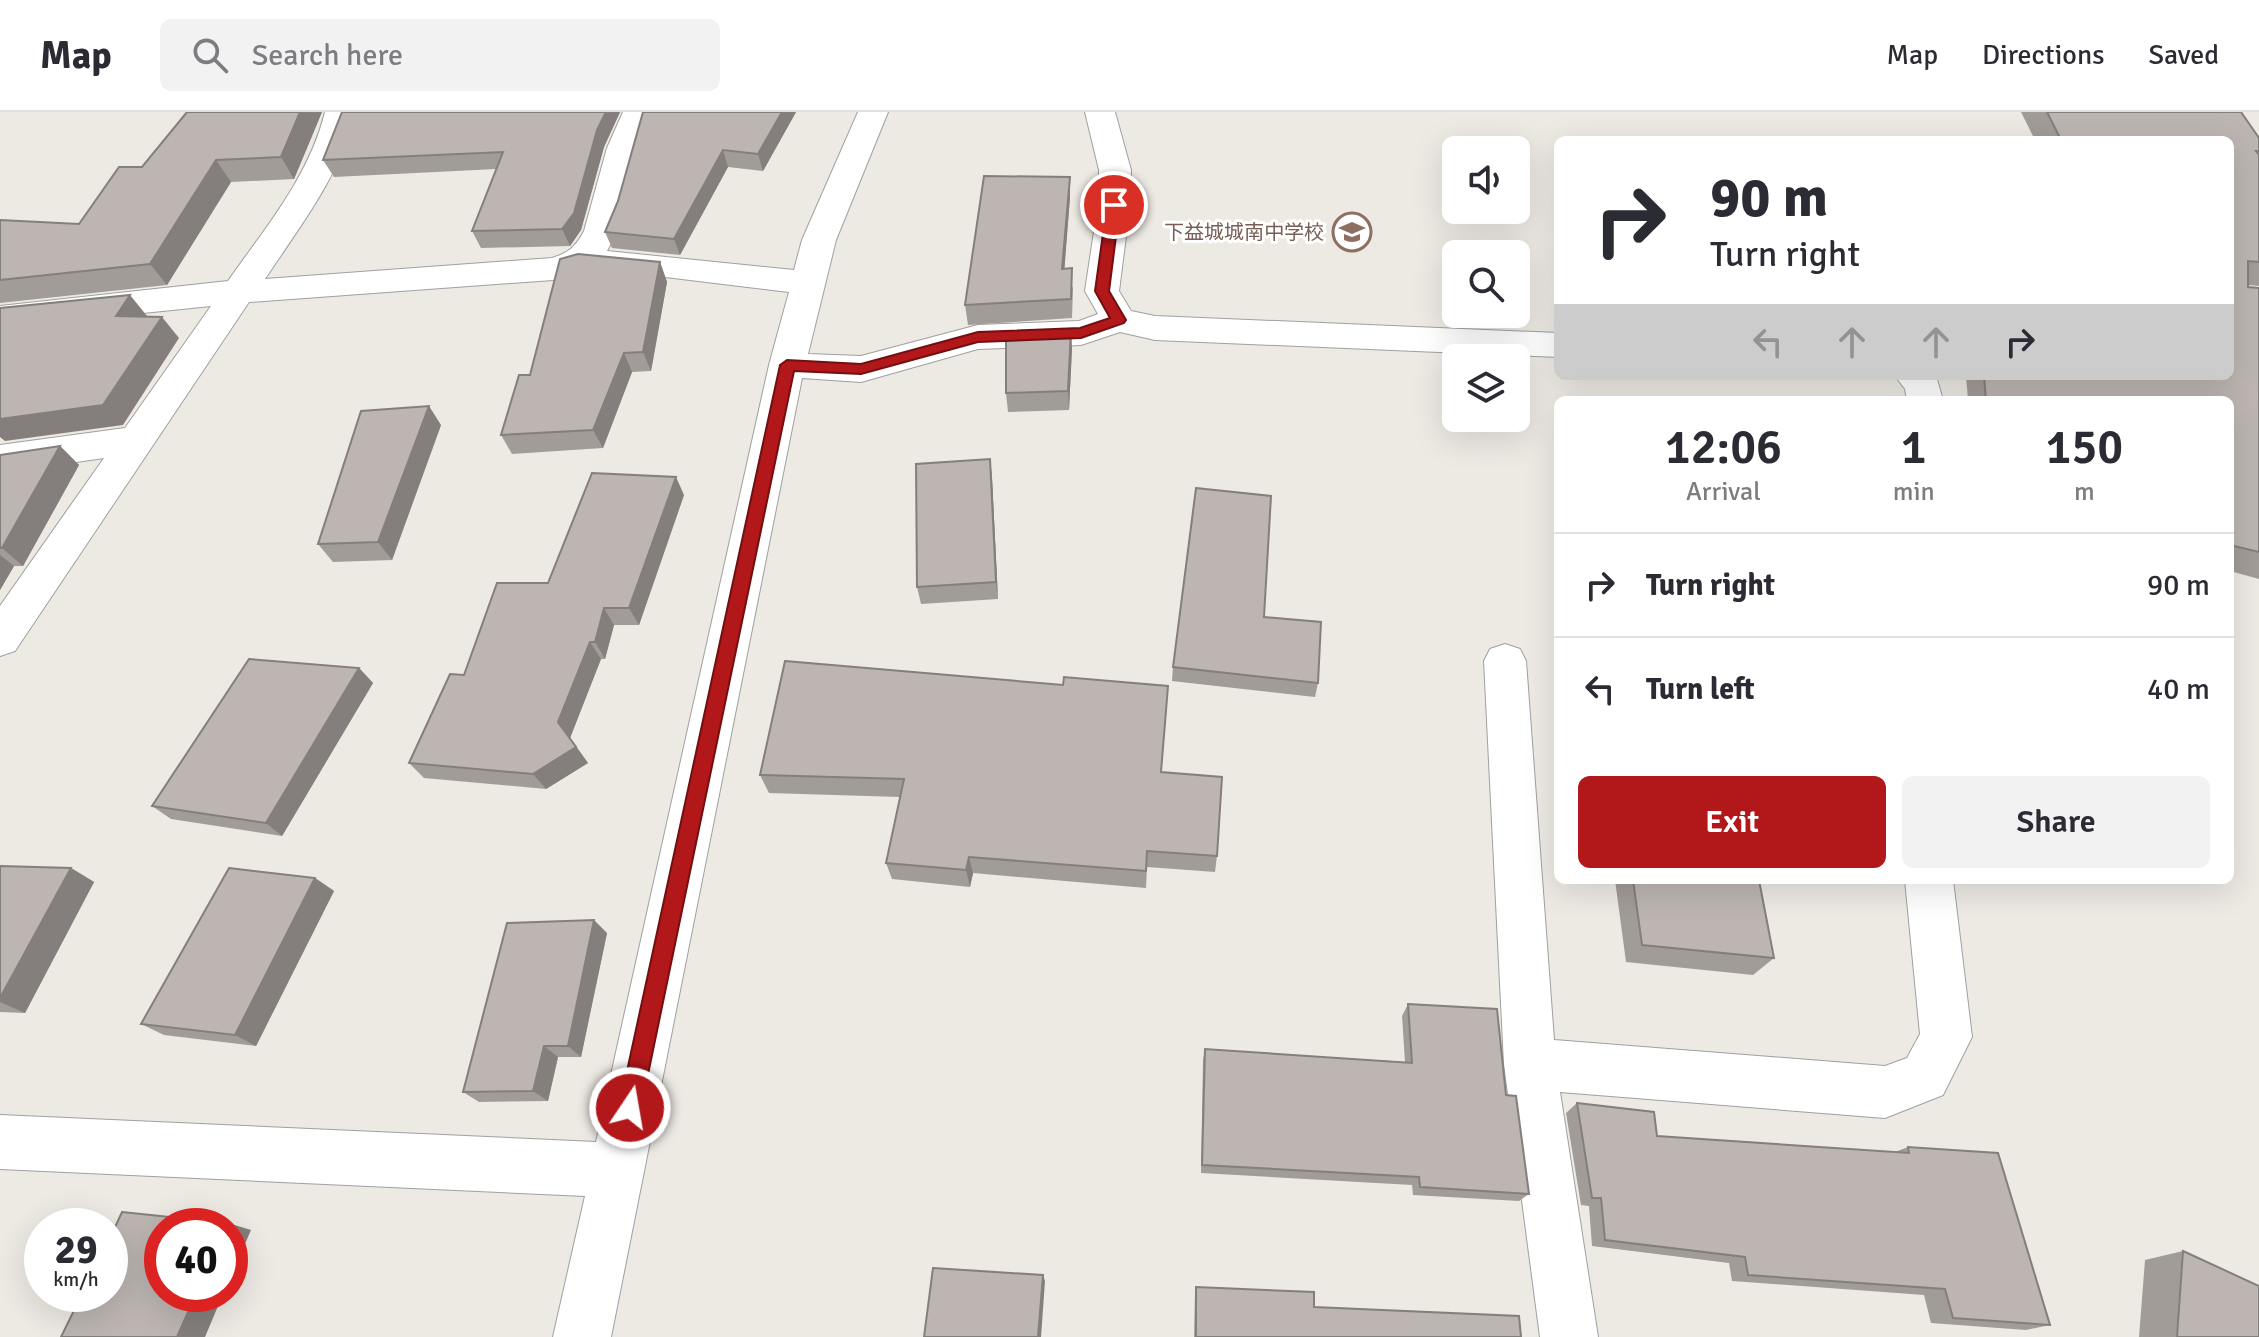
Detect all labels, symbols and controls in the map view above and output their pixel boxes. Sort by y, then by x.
search box [160,19,720,91]
text: Map [40,32,112,79]
icon: search [188,33,232,77]
text: Search here [252,37,403,74]
text: Map [1886,38,1938,72]
text: Directions [1982,38,2104,72]
text: Saved [2148,38,2219,72]
map controls [1442,136,1530,432]
button: sound [1442,136,1530,224]
text: 90 m [1710,163,1828,232]
icon: right [1578,168,1682,272]
pin [1080,171,1148,239]
icon: arrive [1092,183,1136,227]
school or university icon: 下益城城南中学校 [1331,211,1373,253]
place label: 下益城城南中学校 [1164,220,1324,245]
text: Turn right [1710,232,1860,277]
button: search [1442,240,1530,328]
icon: left [1746,320,1790,364]
icon: ahead [1830,320,1874,364]
icon: ahead [1914,320,1958,364]
icon: right [1998,320,2042,364]
button: layers [1442,344,1530,432]
text: 12:06 [1665,418,1782,477]
text: 1 [1901,418,1927,477]
text: 150 [2045,418,2123,477]
text: Arrival [1686,476,1761,508]
text: min [1893,476,1935,508]
text: m [2074,476,2095,508]
icon: right [1578,563,1622,607]
text: Turn right [1646,567,1775,604]
text: 90 m [2147,567,2210,604]
icon: left [1578,667,1622,711]
text: Turn left [1646,671,1755,708]
text: 40 m [2147,671,2210,708]
button: Exit [1578,776,1886,868]
button: Share [1902,776,2210,868]
position arrow [588,1066,672,1150]
speed limit sign: 40 [144,1208,248,1312]
text: 29 [54,1225,98,1275]
text: km/h [53,1267,99,1292]

